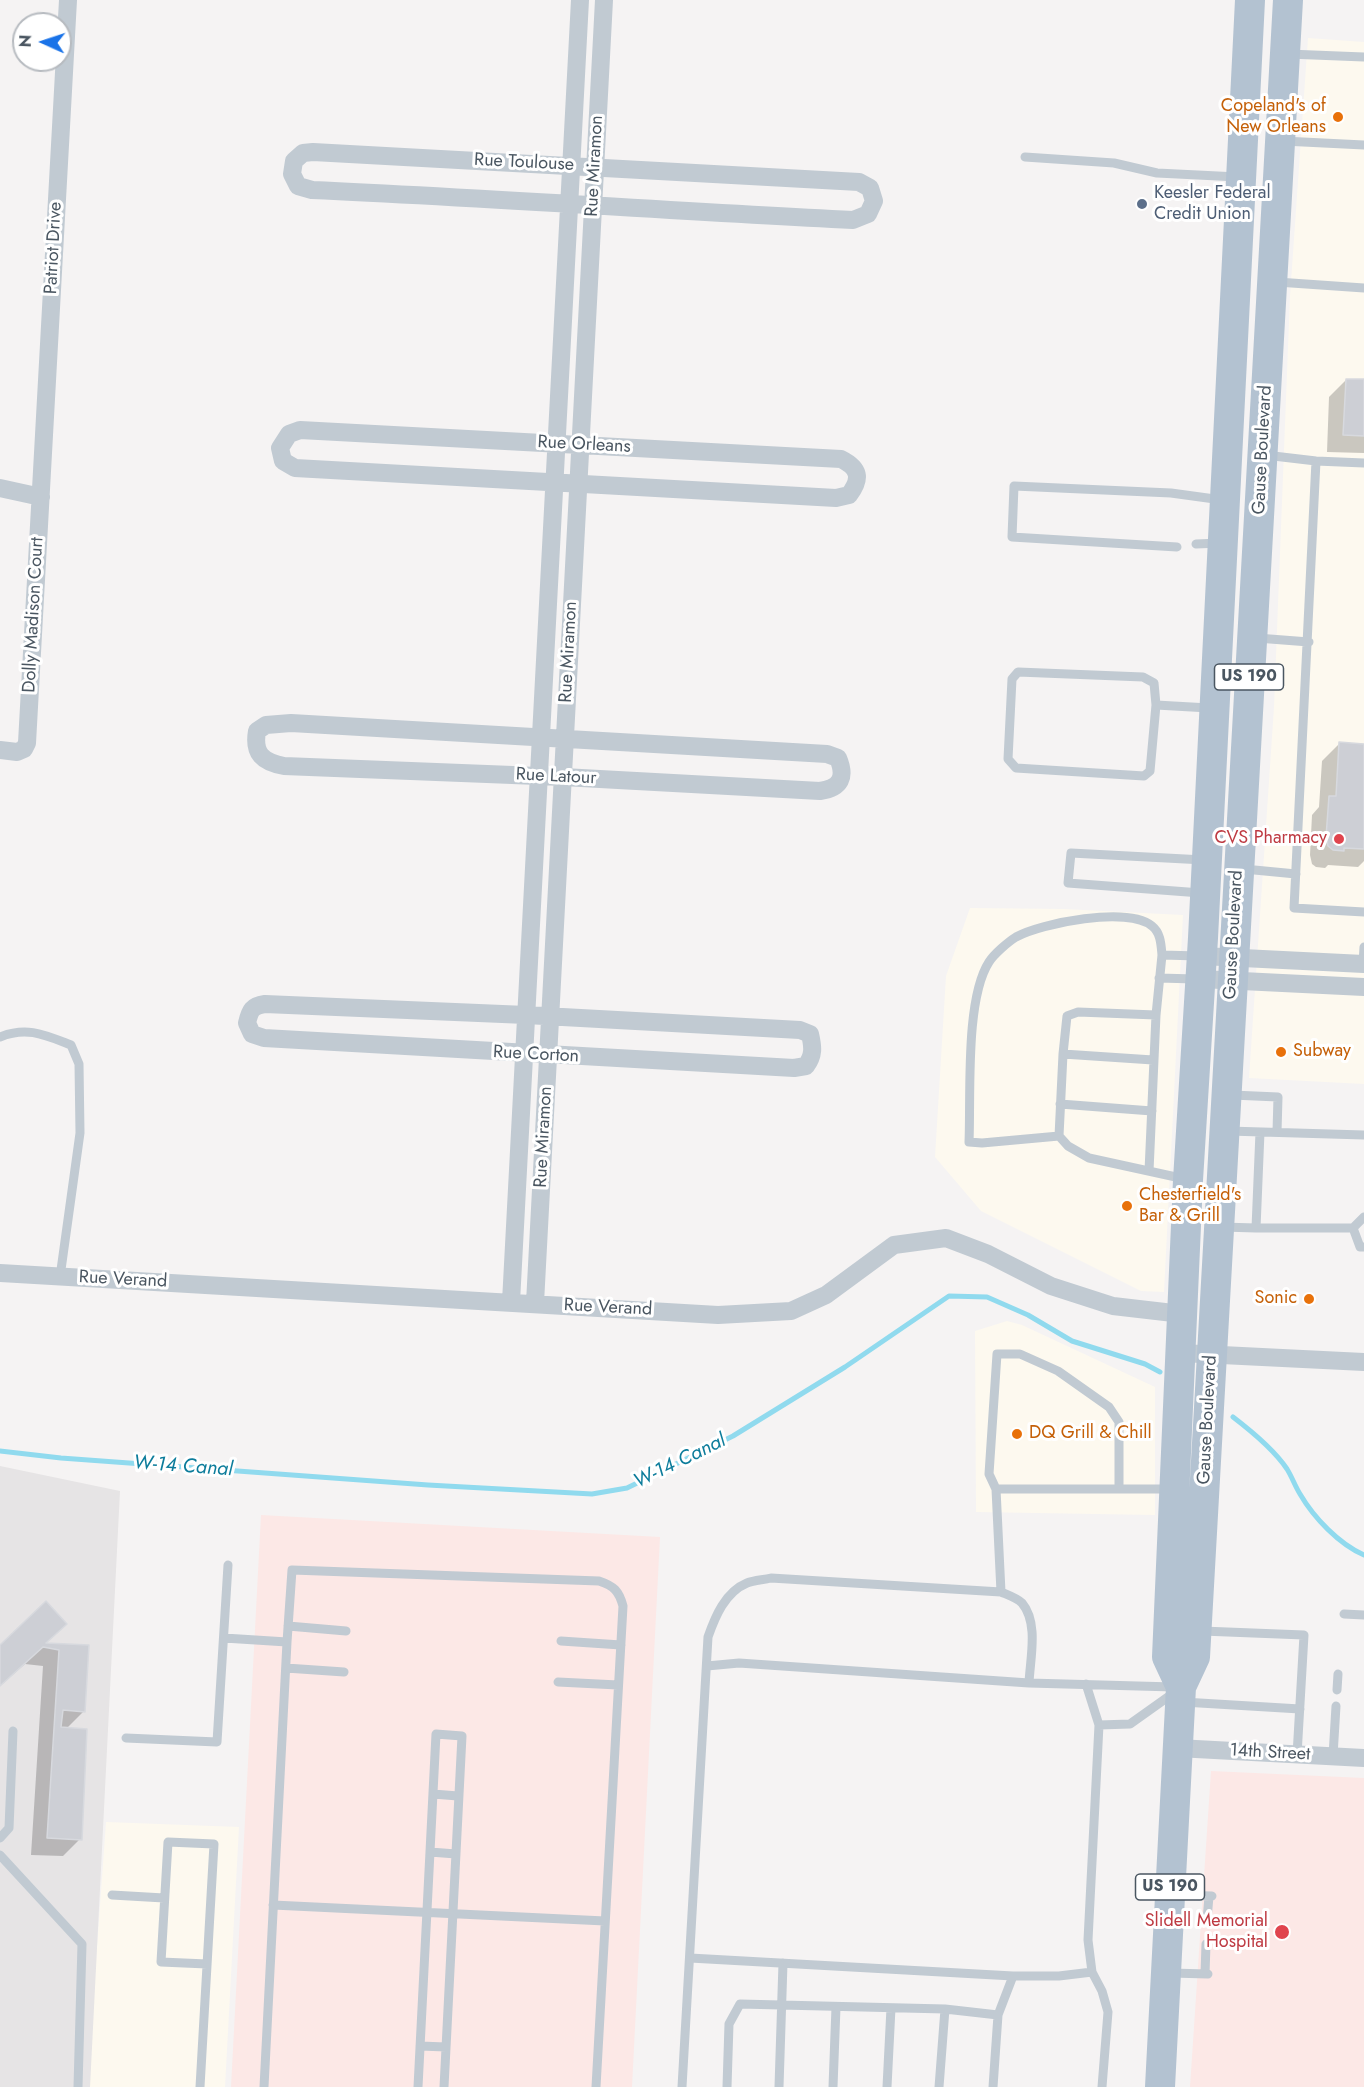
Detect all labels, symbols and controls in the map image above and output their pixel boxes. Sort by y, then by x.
north arrow [12,12,72,72]
text: N [14,34,37,48]
place label: Copeland's of New Orleans [1221,96,1326,138]
marker: Copeland's of New Orleans [1331,110,1345,124]
street label: Rue Miramon [582,115,608,217]
street label: Rue Toulouse [474,150,574,176]
place label: Keesler Federal Credit Union [1154,183,1271,226]
marker: Keesler Federal Credit Union [1135,197,1149,211]
street label: Patriot Drive [41,201,67,295]
street label: Gause Boulevard [1249,385,1277,515]
street label: Rue Orleans [537,432,631,458]
street label: Dolly Madison Court [19,537,49,693]
street label: Rue Miramon [556,601,582,703]
road number: US 190 [1214,664,1284,690]
street label: Rue Latour [515,764,597,790]
place label: CVS Pharmacy [1214,828,1327,850]
marker: CVS Pharmacy [1332,832,1346,846]
street label: Gause Boulevard [1220,870,1248,1000]
place label: Subway [1293,1041,1351,1063]
street label: Rue Corton [492,1042,580,1068]
marker: Subway [1274,1045,1288,1059]
street label: Rue Miramon [531,1086,557,1188]
place label: Chesterfield's Bar & Grill [1139,1185,1241,1228]
marker: Chesterfield's Bar & Grill [1120,1199,1134,1213]
street label: Rue Verand [78,1267,168,1293]
place label: Sonic [1255,1288,1297,1310]
marker: Sonic [1302,1292,1316,1306]
street label: Rue Verand [563,1295,653,1321]
street label: Gause Boulevard [1194,1355,1222,1485]
place label: DQ Grill & Chill [1029,1423,1152,1445]
marker: DQ Grill & Chill [1010,1427,1024,1441]
water label: W-14 Canal [630,1429,730,1495]
water label: W-14 Canal [133,1452,233,1482]
street label: 14th Street [1229,1740,1311,1766]
road number: US 190 [1136,1874,1204,1900]
place label: Slidell Memorial Hospital [1145,1911,1268,1954]
marker: Slidell Memorial Hospital [1273,1923,1291,1941]

